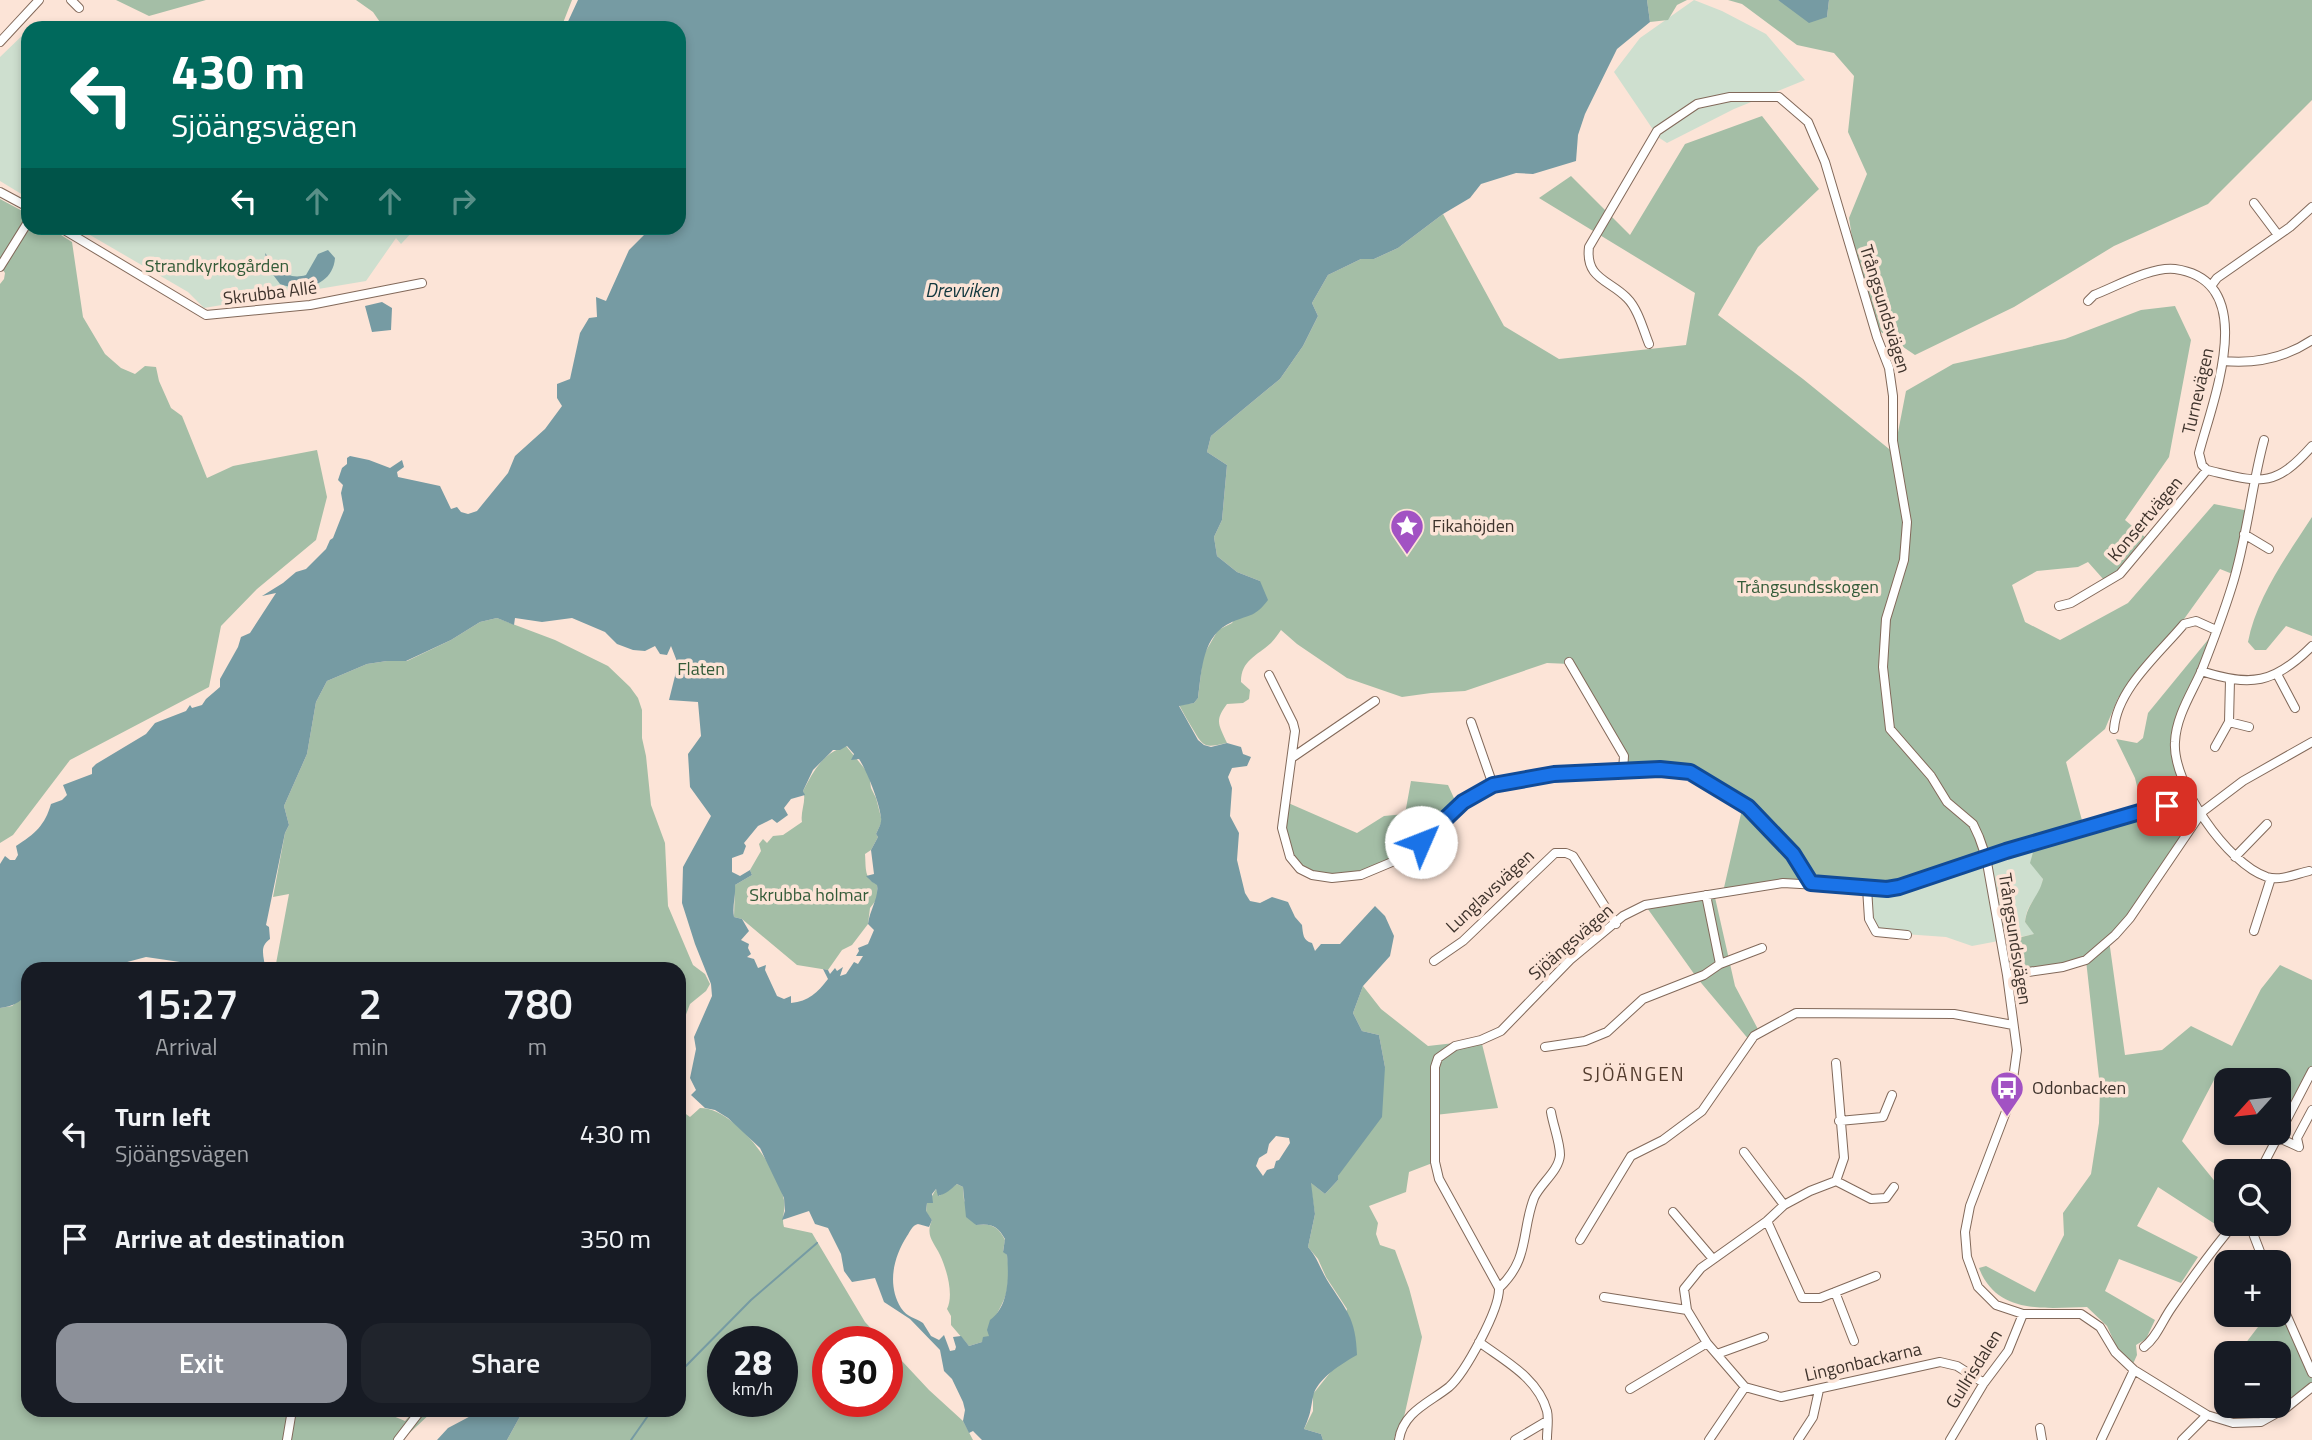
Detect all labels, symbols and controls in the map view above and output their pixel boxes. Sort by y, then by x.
text: 430 m [171,33,305,108]
icon: left [56,49,147,140]
text: Sjöängsvägen [171,101,358,149]
icon: left [225,182,263,220]
icon: ahead [298,182,336,220]
icon: ahead [371,182,409,220]
icon: right [444,182,482,220]
street label: Trångsundsvägen [1853,241,1918,376]
park label: Strandkyrkogården [145,252,289,279]
street label: Skrubba Allé [222,273,318,312]
water label: Drevviken [925,275,999,304]
street label: Turnevägen [2174,345,2221,437]
street label: Konsertvägen [2101,470,2189,567]
place icon: Fikahöjden [1388,507,1426,556]
place label: Fikahöjden [1432,512,1514,539]
park label: Trångsundsskogen [1737,573,1879,600]
park label: Flaten [677,655,725,682]
pin [2137,776,2197,836]
icon: arrive [2148,787,2186,825]
position arrow [1384,805,1458,879]
street label: Lunglavsvägen [1439,842,1540,939]
street label: Trångsundsvägen [1992,871,2039,1007]
park label: Skrubba holmar [749,881,869,908]
street label: Sjöängsvägen [1522,897,1619,986]
text: 15:27 [134,971,239,1035]
text: 2 [359,971,382,1035]
text: 780 [502,971,573,1035]
text: Arrival [155,1029,218,1064]
text: min [352,1029,389,1064]
text: m [528,1029,547,1064]
district label: SJÖÄNGEN [1582,1059,1686,1088]
north arrow [2214,1068,2291,1144]
map controls [2214,1068,2291,1418]
bus stop icon: Odonbacken [1988,1069,2026,1118]
place label: Odonbacken [2032,1074,2126,1101]
text: Turn left [115,1097,210,1136]
text: 430 m [580,1114,651,1153]
icon: left [56,1115,94,1153]
text: Sjöängsvägen [115,1136,249,1171]
button: search [2214,1159,2291,1236]
text: Arrive at destination [115,1219,345,1258]
text: 350 m [580,1219,651,1258]
icon: arrive [56,1220,94,1258]
button: + [2214,1250,2291,1327]
button: Exit [56,1323,347,1403]
button: Share [361,1323,651,1403]
street label: Gullrisdalen [1939,1324,2009,1414]
speed limit sign: 30 [812,1326,903,1417]
text: 28 [733,1335,772,1389]
street label: Lingonbackarna [1802,1335,1924,1388]
button: − [2214,1341,2291,1418]
text: km/h [732,1375,773,1402]

